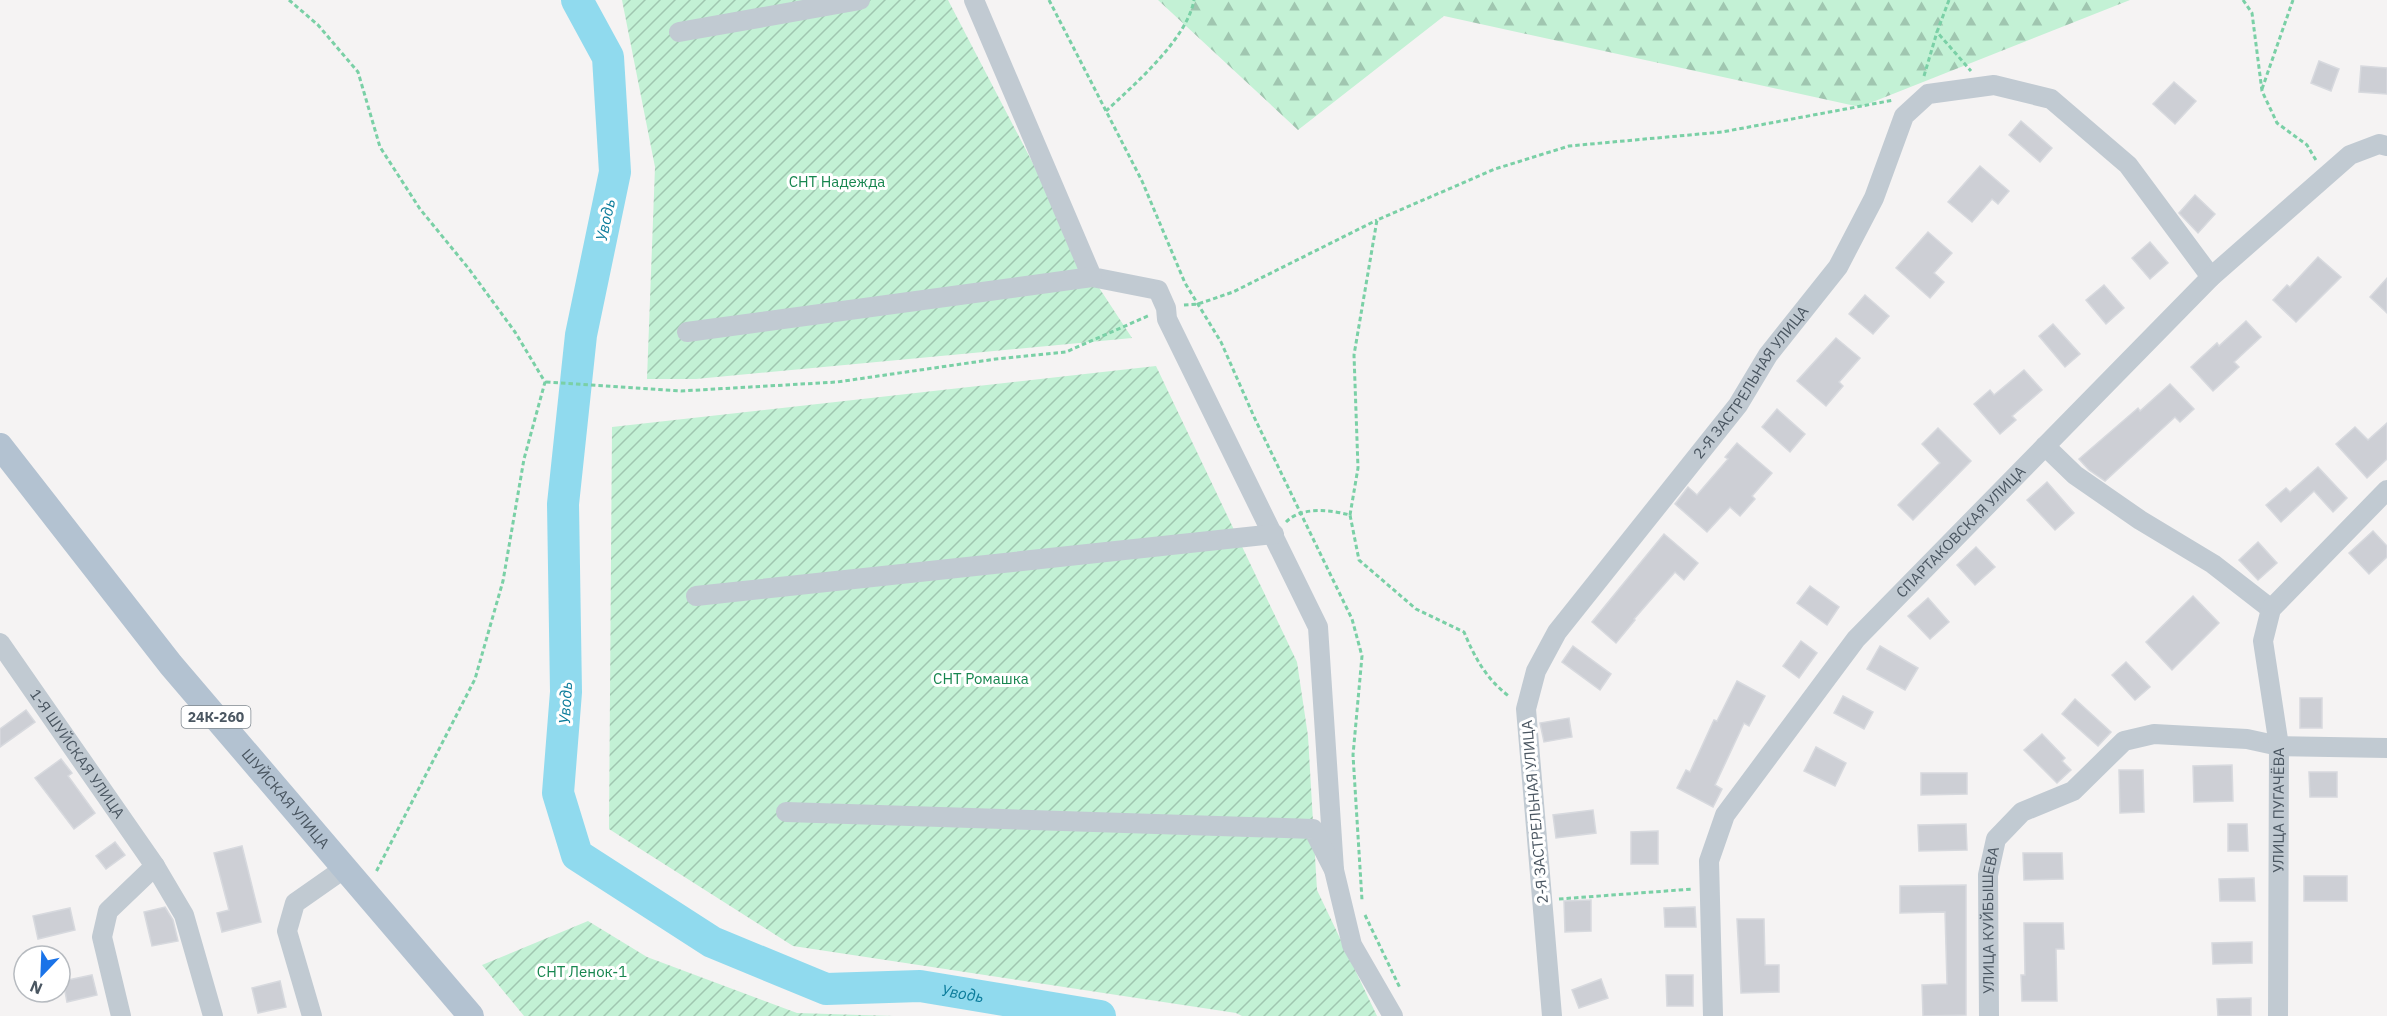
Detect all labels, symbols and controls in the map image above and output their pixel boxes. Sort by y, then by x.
park label: СНТ Надежда [789,172,885,191]
water label: Уводь [591,197,619,243]
street label: 2-Я ЗАСТРЕЛЬНАЯ УЛИЦА [1689,302,1813,462]
street label: СПАРТАКОВСКАЯ УЛИЦА [1892,461,2030,602]
park label: СНТ Ромашка [933,669,1029,688]
water label: Уводь [554,681,576,725]
street label: 1-Я ШУЙСКАЯ УЛИЦА [26,685,129,822]
road number: 24К-260 [182,706,250,728]
street label: 2-Я ЗАСТРЕЛЬНАЯ УЛИЦА [1517,719,1552,905]
street label: ШУЙСКАЯ УЛИЦА [238,745,334,853]
street label: УЛИЦА ПУГАЧЁВА [2269,747,2288,873]
street label: УЛИЦА КУЙБЫШЕВА [1978,844,2003,994]
north arrow [12,944,72,1004]
park label: СНТ Ленок-1 [537,962,627,981]
text: N [27,976,45,999]
water label: Уводь [940,980,985,1006]

